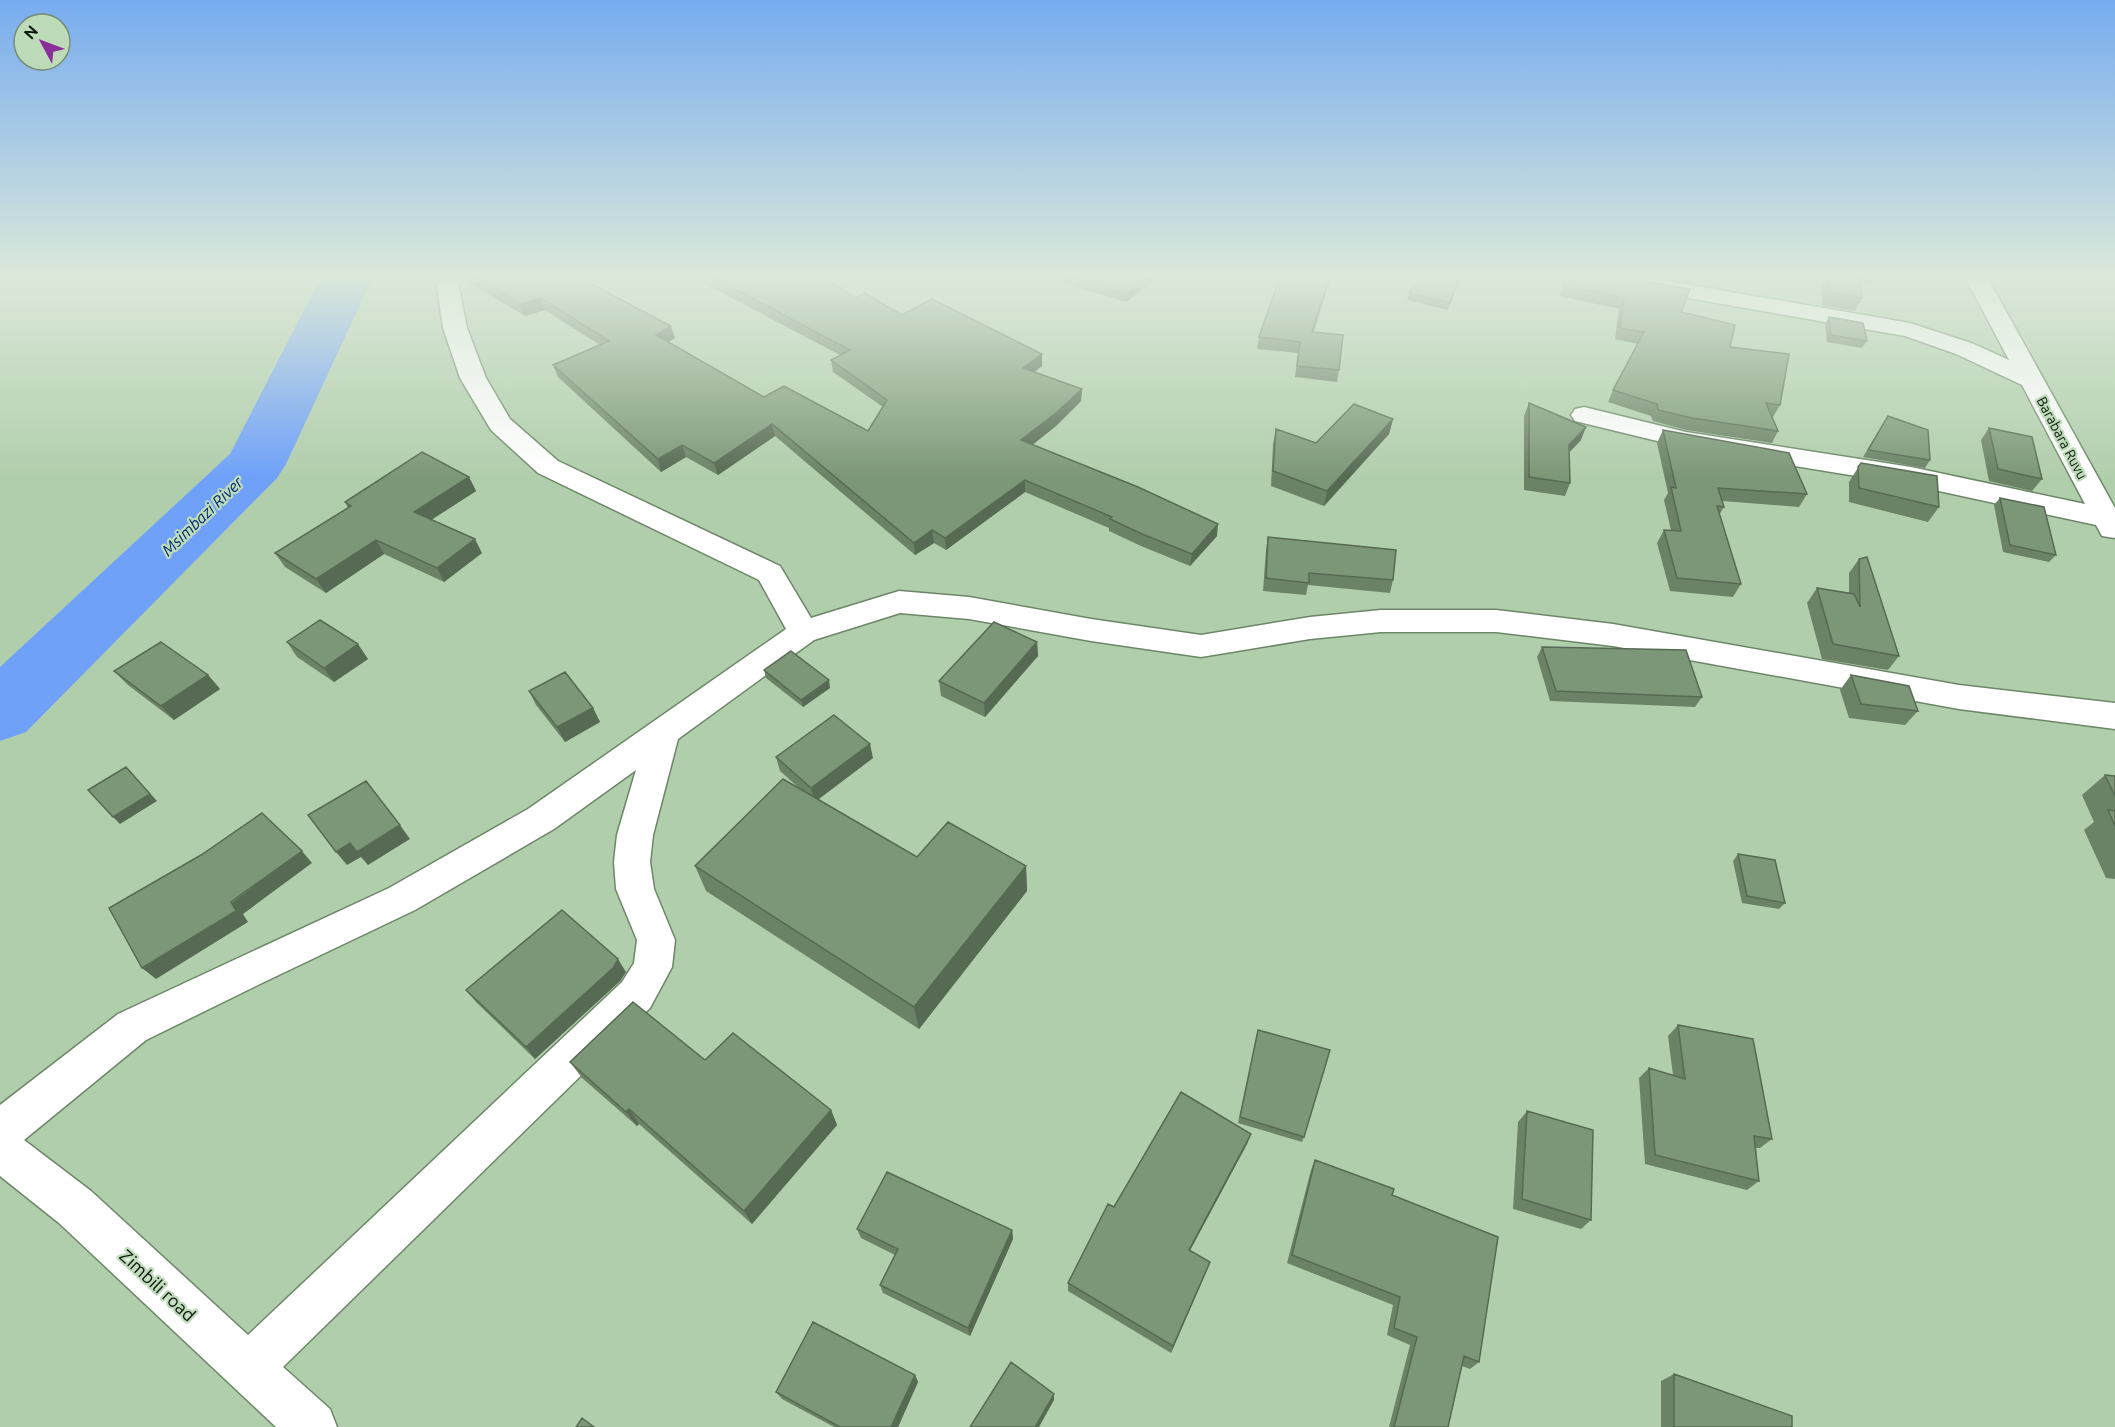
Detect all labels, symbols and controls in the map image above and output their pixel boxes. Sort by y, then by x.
north arrow [12,12,72,72]
text: N [20,22,41,43]
street label: Barabara Ruvu [2034,394,2090,482]
water label: Msimbazi River [158,472,247,559]
street label: Zimbili road [116,1245,200,1325]

